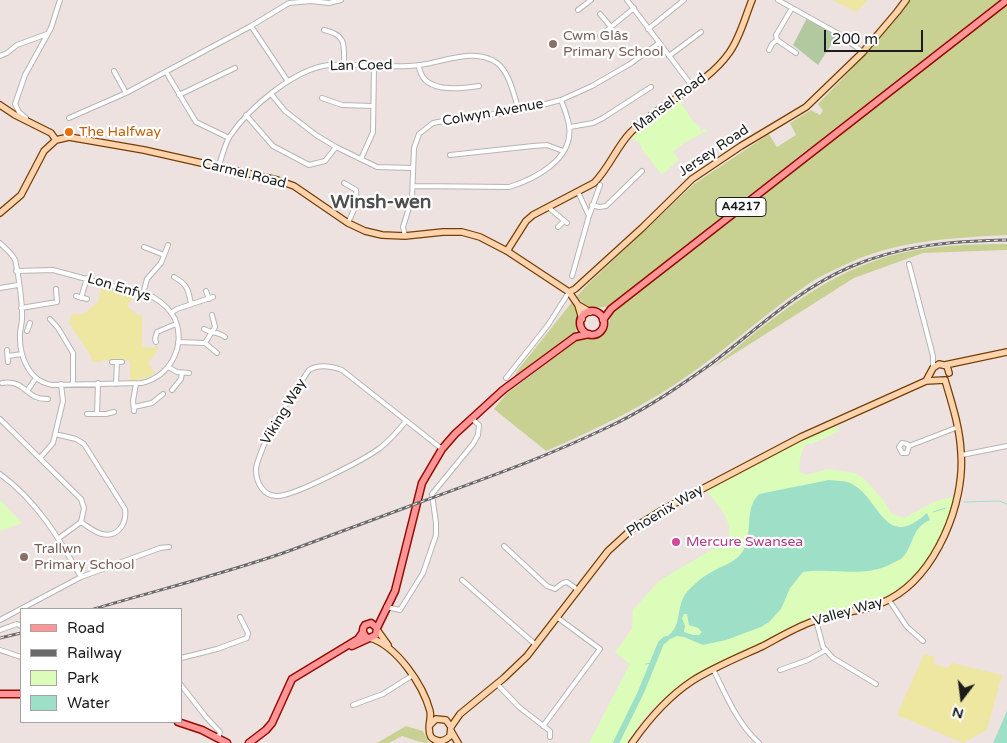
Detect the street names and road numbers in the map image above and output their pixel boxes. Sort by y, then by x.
street label: Lan Coed [329,57,393,75]
street label: Mansel Road [630,70,710,136]
street label: Colwyn Avenue [441,96,545,130]
street label: Jersey Road [676,121,752,181]
street label: Carmel Road [200,155,288,193]
road number: A4217 [716,198,766,216]
street label: Lon Enfys [85,270,153,306]
street label: Viking Way [258,376,310,448]
street label: Phoenix Way [624,482,706,540]
street label: Valley Way [811,594,885,630]

